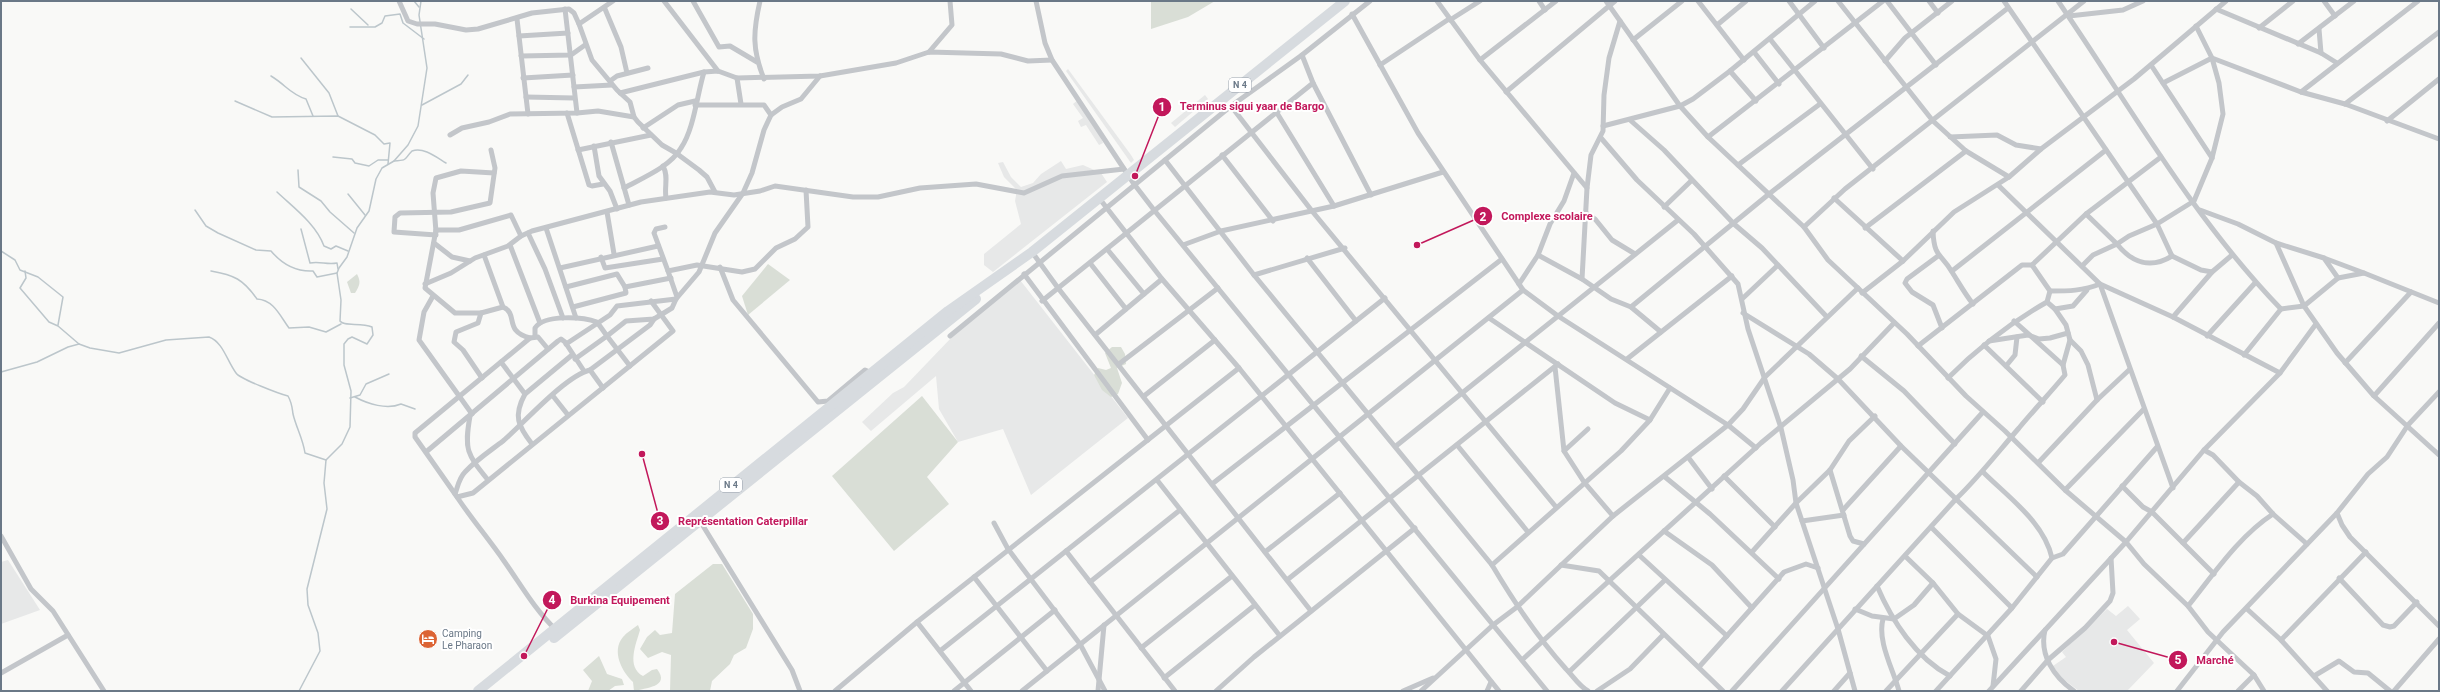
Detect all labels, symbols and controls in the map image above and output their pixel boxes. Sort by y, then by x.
road number: N 4 [1229,78,1251,92]
callout: Terminus sigui yaar de Bargo [1152,95,1332,118]
text: 1 [1159,100,1165,114]
text: Terminus sigui yaar de Bargo [1180,100,1324,113]
callout: Complexe scolaire [1473,205,1600,228]
text: 2 [1480,210,1487,224]
text: Complexe scolaire [1501,210,1593,223]
road number: N 4 [720,478,742,492]
callout: Représentation Caterpillar [650,509,815,532]
text: 3 [657,514,664,528]
text: Représentation Caterpillar [678,515,808,528]
callout: Burkina Equipement [542,589,677,612]
text: 4 [549,593,556,607]
text: Burkina Equipement [570,594,670,607]
hotel icon: Camping Le Pharaon [417,628,439,650]
place label: Camping Le Pharaon [442,628,492,651]
callout: Marché [2168,648,2241,671]
text: 5 [2175,653,2182,667]
text: Marché [2196,654,2234,667]

